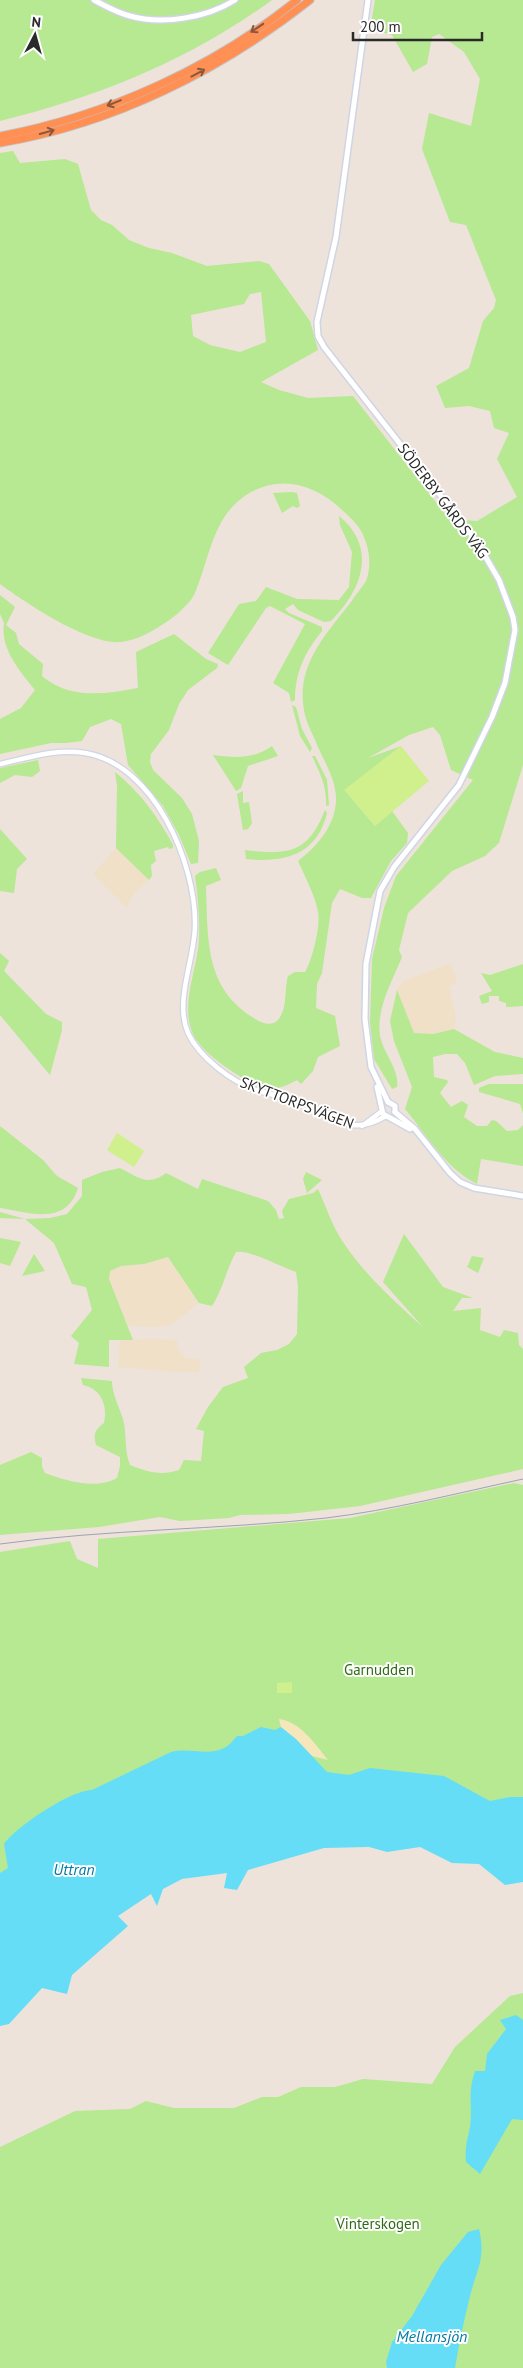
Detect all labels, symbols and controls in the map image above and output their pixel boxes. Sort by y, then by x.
north arrow [10,10,60,60]
scale bar [353,10,482,42]
text: N [31,13,42,32]
text: 200 m [360,17,401,36]
one-way arrow [251,23,265,33]
one-way arrow [191,68,206,78]
one-way arrow [106,99,122,108]
one-way arrow [39,127,55,137]
street label: SÖDERBY GÅRDS VÄG [394,439,493,562]
street label: SKYTTORPSVÄGEN [238,1072,357,1133]
park label: Garnudden [344,1660,414,1679]
water label: Uttran [53,1859,95,1879]
park label: Vinterskogen [335,2214,420,2233]
water label: Mellansjön [397,2326,467,2346]

